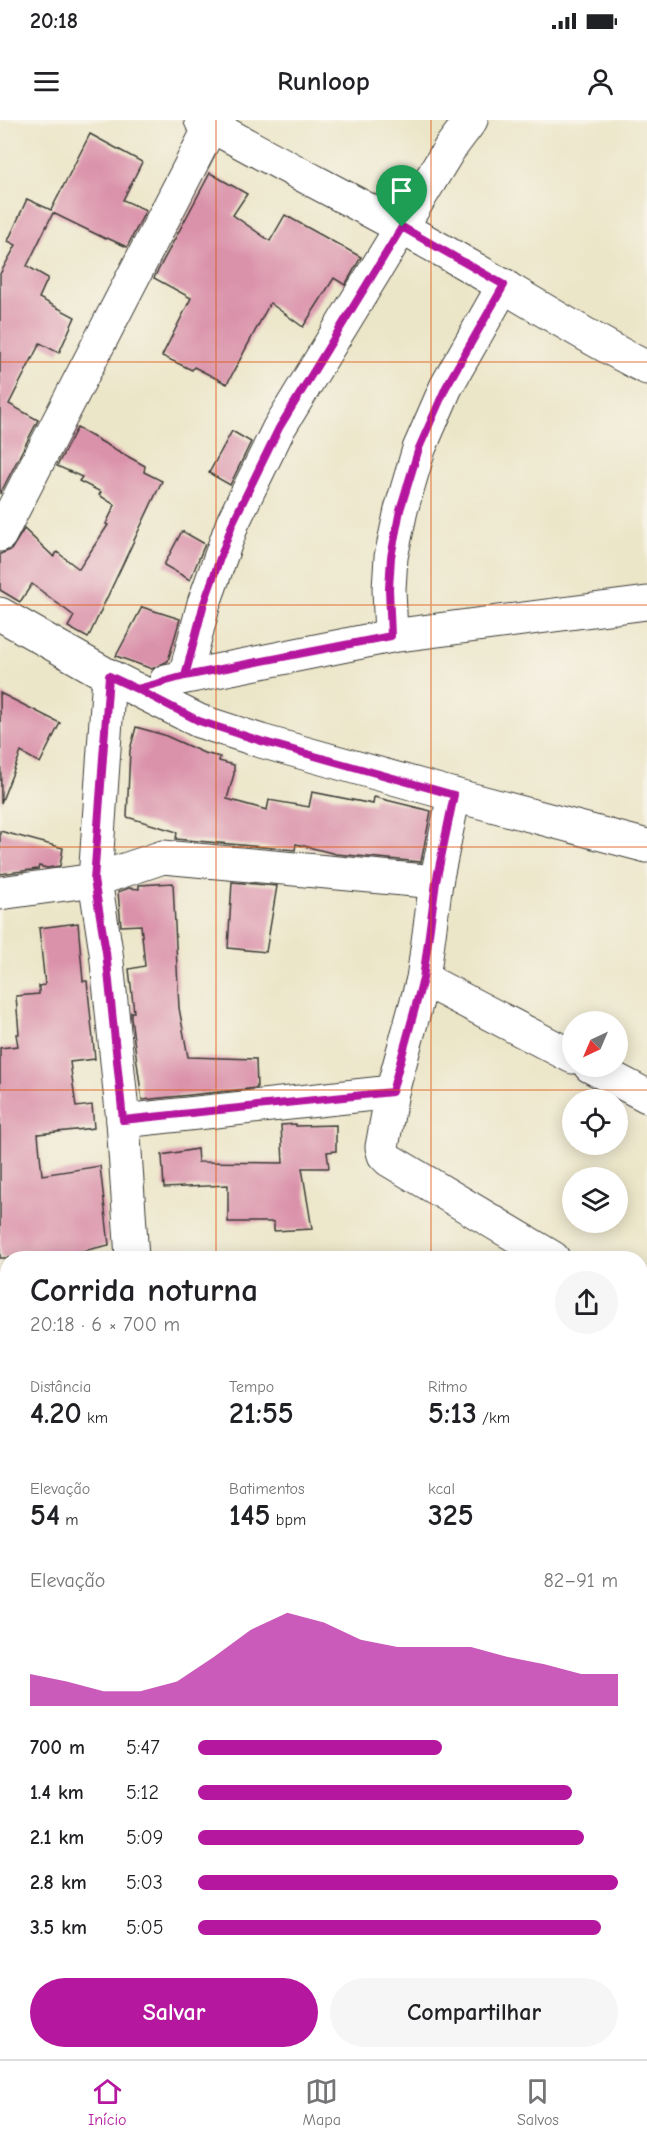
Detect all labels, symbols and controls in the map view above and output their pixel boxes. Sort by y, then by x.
text: 20:18 [30,8,78,34]
icon: menu [30,65,63,98]
icon: person [584,65,617,98]
text: Runloop [277,66,370,97]
pin [376,165,427,227]
icon: arrive [385,174,418,207]
north arrow [562,1011,628,1077]
map controls [562,1011,628,1233]
button: locate [562,1089,628,1155]
button: layers [562,1167,628,1233]
text: Corrida noturna [30,1271,258,1309]
button: share [555,1271,618,1334]
text: 20:18 · 6 × 700 m [30,1313,180,1336]
text: Distância [30,1378,91,1396]
text: Tempo [229,1378,274,1396]
text: Ritmo [428,1378,467,1396]
text: 4.20 [30,1396,82,1431]
text: 21:55 [229,1396,294,1431]
text: 5:13 [428,1396,477,1431]
text: km [82,1409,108,1427]
text: /km [477,1409,510,1427]
text: Elevação [30,1480,90,1498]
text: Batimentos [229,1480,305,1498]
text: kcal [428,1480,455,1498]
text: 54 [30,1498,60,1533]
text: 145 [229,1498,271,1533]
text: 325 [428,1498,474,1533]
text: m [60,1511,79,1529]
text: bpm [271,1511,306,1529]
text: Elevação [30,1569,105,1592]
text: 82–91 m [543,1569,618,1592]
text: 700 m [30,1736,85,1759]
text: 5:47 [126,1736,160,1759]
text: 1.4 km [30,1781,84,1804]
text: 5:12 [126,1781,159,1804]
text: 2.1 km [30,1826,84,1849]
text: 5:09 [126,1826,163,1849]
text: 2.8 km [30,1871,87,1894]
text: 5:03 [126,1871,163,1894]
text: 3.5 km [30,1916,87,1939]
text: 5:05 [126,1916,163,1939]
button: Salvar [30,1978,318,2047]
button: Compartilhar [330,1978,618,2047]
tab: Início [88,2075,127,2129]
tab: Mapa [303,2075,341,2129]
tab: Salvos [517,2075,559,2129]

